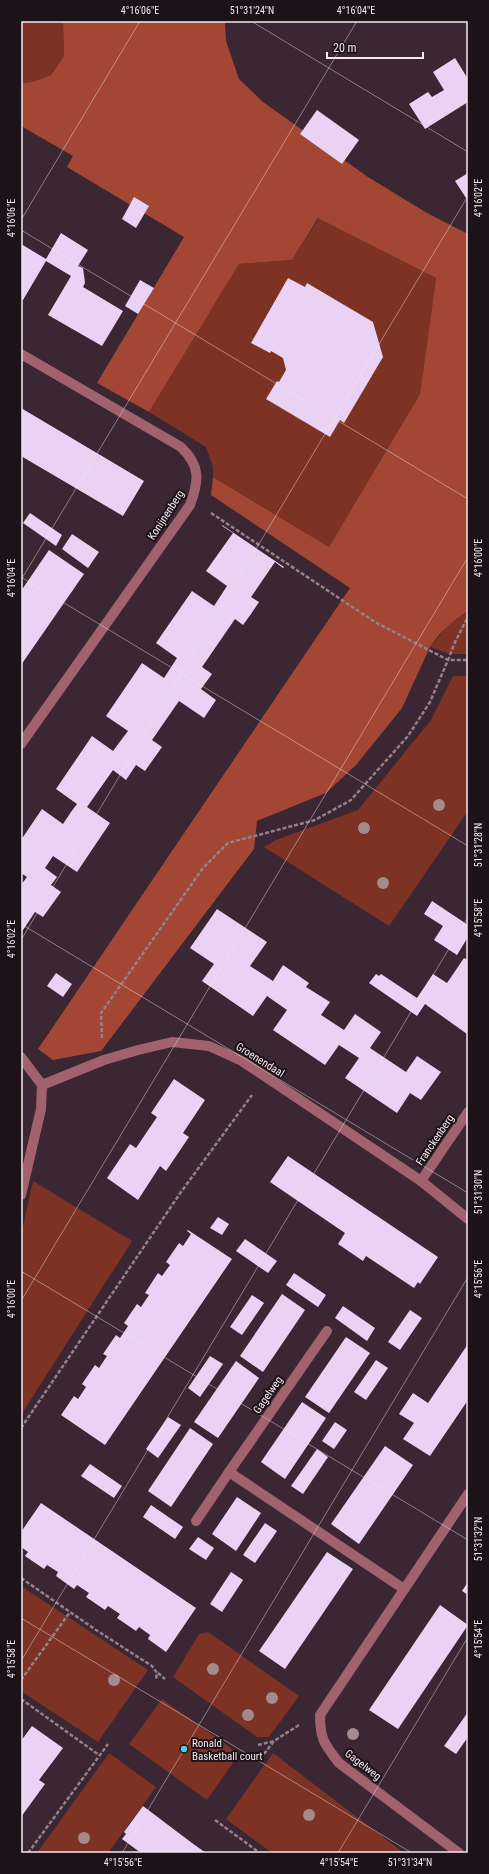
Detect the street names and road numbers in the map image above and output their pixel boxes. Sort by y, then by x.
street label: Konijnenberg [145,488,187,542]
street label: Groenendaal [233,1040,287,1080]
street label: Franckenberg [413,1112,457,1168]
street label: Gagelweg [250,1374,286,1416]
street label: Gagelweg [342,1747,384,1783]

